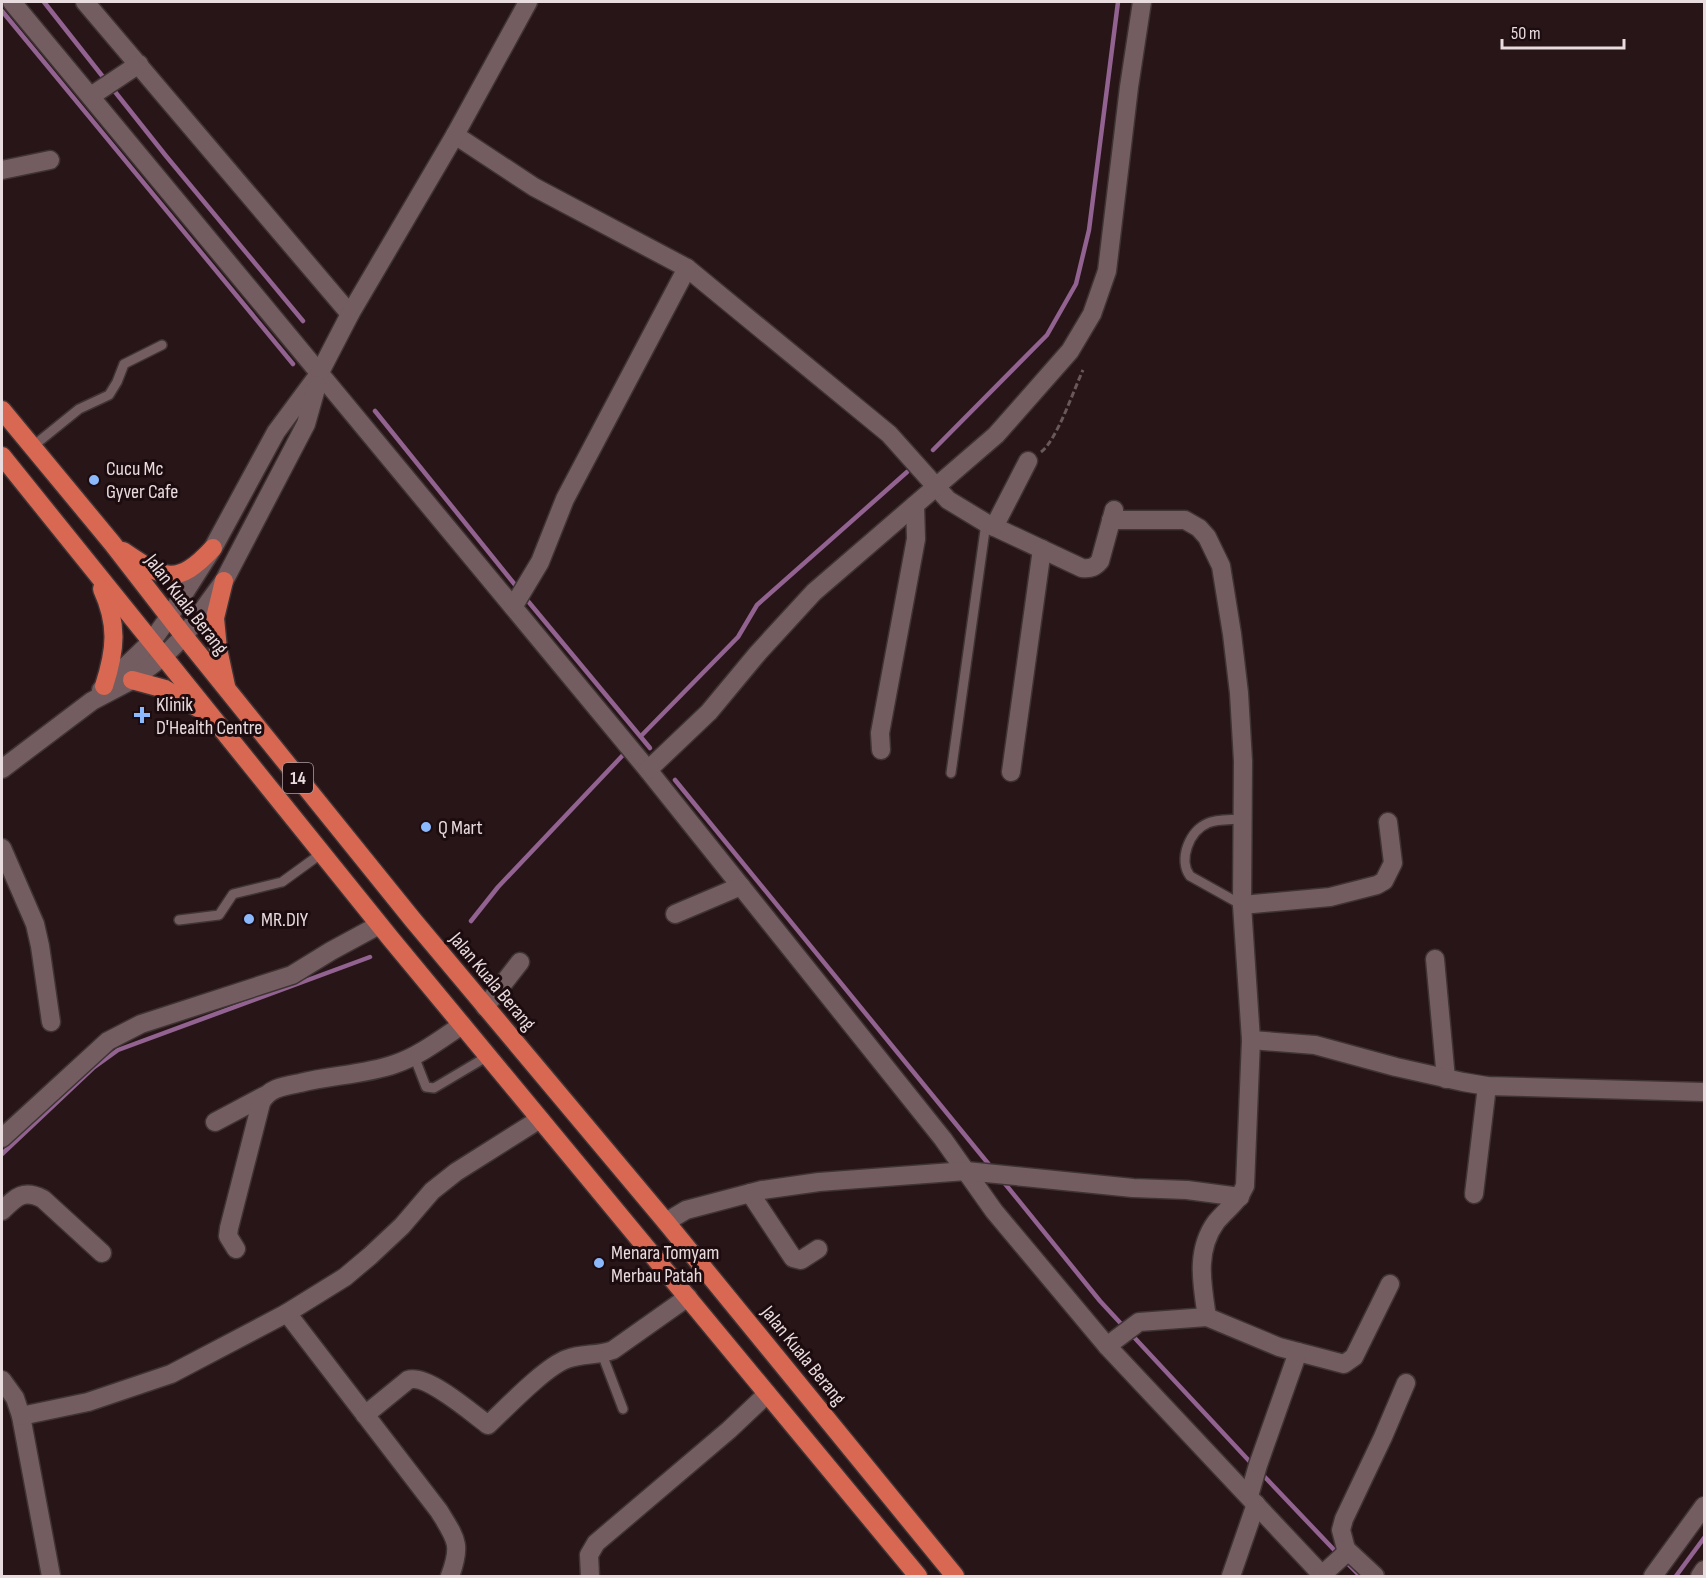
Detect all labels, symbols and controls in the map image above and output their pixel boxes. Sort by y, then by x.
scale bar [1502,12,1624,50]
text: 50 m [1511,23,1541,44]
place label: Cucu Mc Gyver Cafe [106,457,178,504]
marker: Cucu Mc Gyver Cafe [87,473,101,487]
street label: Jalan Kuala Berang [139,549,233,660]
place label: Klinik D'Health Centre [156,693,262,740]
marker: Klinik D'Health Centre [133,706,151,724]
road number: 14 [283,763,313,793]
place label: Q Mart [438,816,483,840]
marker: Q Mart [419,820,433,834]
place label: MR.DIY [261,908,309,932]
marker: MR.DIY [242,912,256,926]
street label: Jalan Kuala Berang [443,927,540,1036]
place label: Menara Tomyam Merbau Patah [611,1241,719,1288]
marker: Menara Tomyam Merbau Patah [592,1256,606,1270]
street label: Jalan Kuala Berang [755,1300,851,1410]

